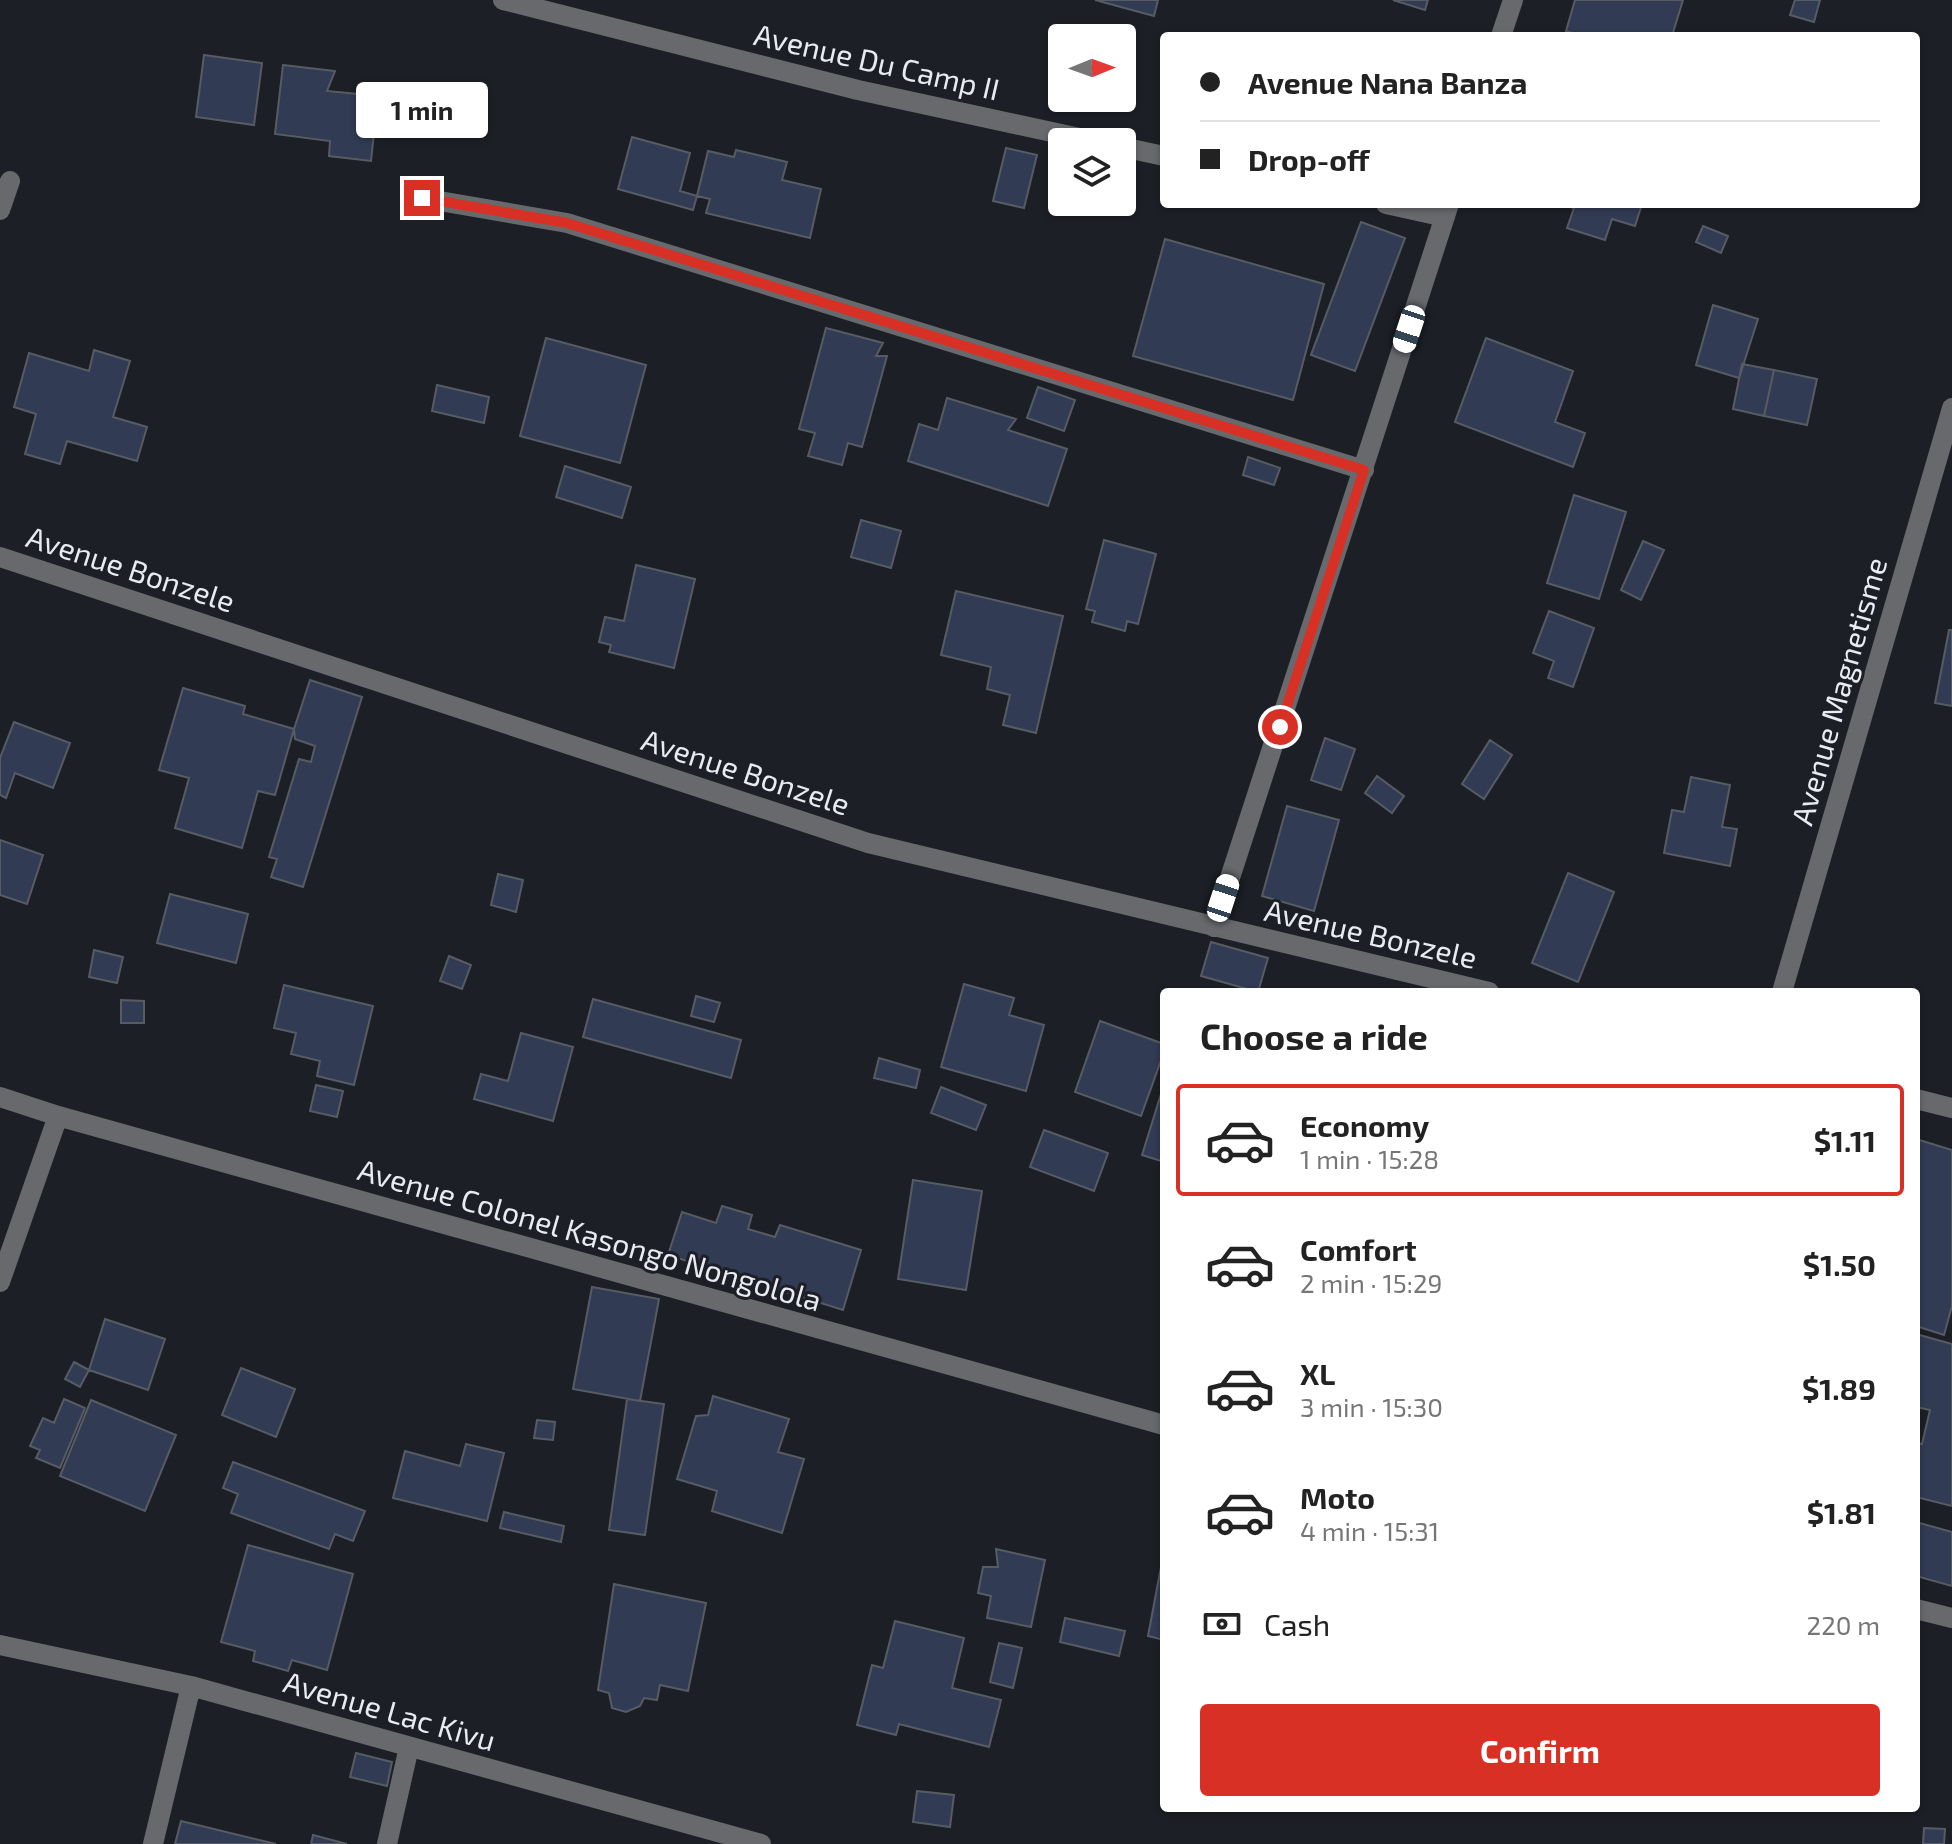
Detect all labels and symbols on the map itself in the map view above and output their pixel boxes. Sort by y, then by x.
street label: Avenue Du Camp II [751,15,1003,107]
north arrow [1048,24,1136,112]
callout: 1 min [356,82,488,138]
route end [404,180,440,216]
car [1390,302,1428,356]
street label: Avenue Bonzele [22,517,240,619]
street label: Avenue Magnetisme [1783,553,1893,829]
route start [1262,709,1298,745]
street label: Avenue Bonzele [637,720,855,822]
car [1204,871,1242,925]
street label: Avenue Bonzele [1261,891,1481,975]
street label: Avenue Colonel Kasongo Nongolola [354,1150,826,1318]
street label: Avenue Lac Kivu [280,1663,500,1757]

